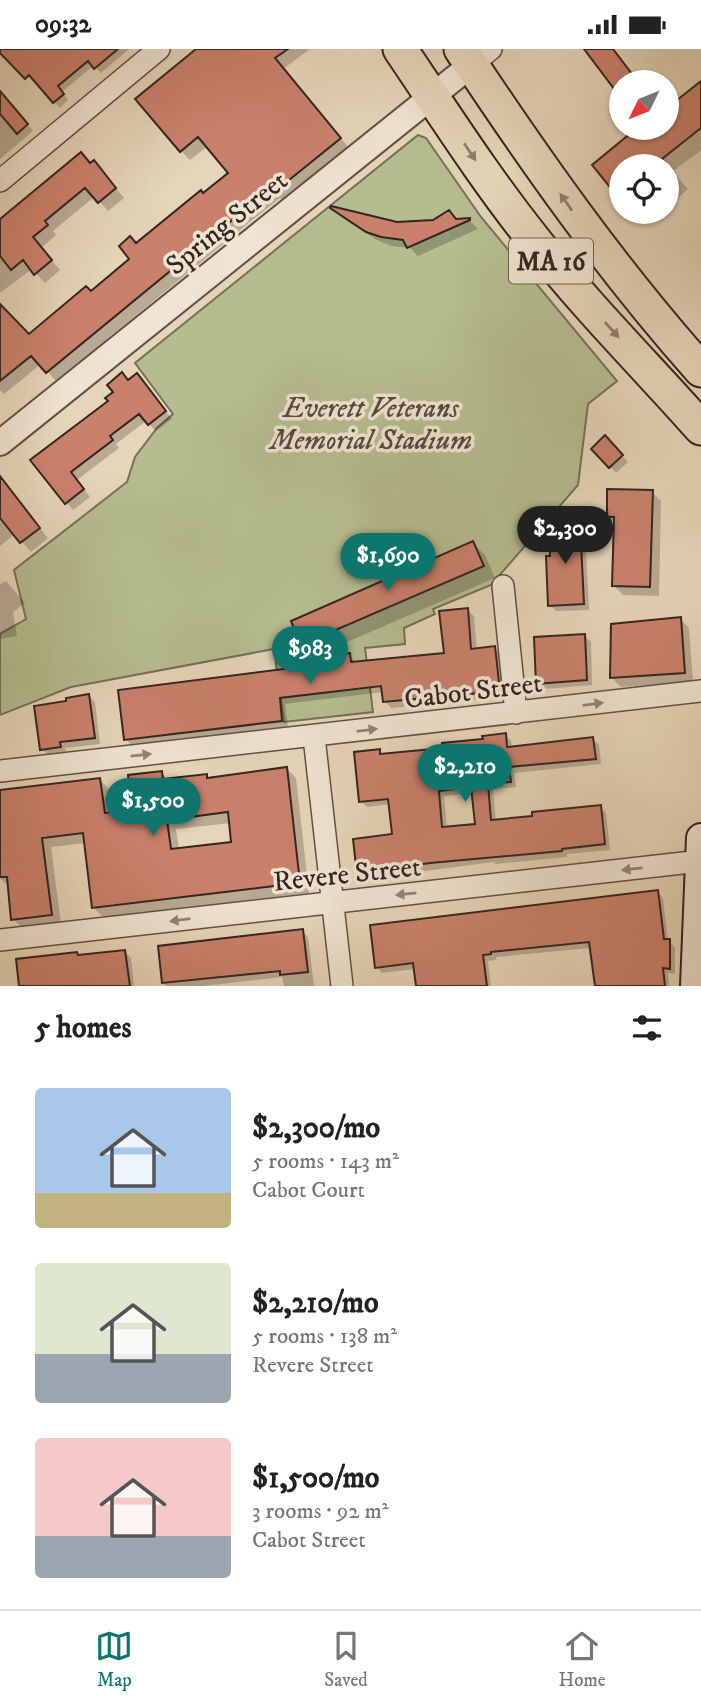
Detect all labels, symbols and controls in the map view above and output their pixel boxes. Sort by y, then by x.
text: 09:32 [35,8,91,41]
north arrow [609,70,679,140]
map controls [609,70,679,224]
one-way arrow [463,143,477,161]
button: locate [609,154,679,224]
street label: Spring Street [159,163,295,283]
one-way arrow [559,193,573,211]
road number: MA 16 [509,239,593,283]
one-way arrow [604,321,620,339]
park label: Everett Veterans Memorial Stadium [268,391,472,458]
pin: $2,300 [508,507,622,566]
text: $2,300 [533,514,597,543]
pin: $1,690 [331,533,445,593]
text: $1,690 [356,541,420,570]
pin: $983 [269,627,351,686]
text: $983 [288,634,332,663]
street label: Cabot Street [402,666,544,717]
one-way arrow [582,698,604,709]
one-way arrow [356,725,378,736]
pin: $2,210 [408,745,522,804]
one-way arrow [130,749,152,760]
text: $2,210 [434,752,496,781]
pin: $1,500 [96,779,210,838]
text: $1,500 [121,786,185,815]
street label: Revere Street [272,849,423,900]
one-way arrow [621,864,643,875]
one-way arrow [395,889,417,900]
one-way arrow [169,915,191,926]
icon: filters [628,1009,666,1047]
text: 5 homes [35,1010,131,1047]
text: $2,300/mo [252,1110,380,1147]
icon: home [91,1116,175,1200]
text: 5 rooms · 143 m² [252,1147,399,1176]
text: Cabot Court [252,1176,365,1205]
text: $2,210/mo [252,1285,379,1322]
icon: home [91,1291,175,1375]
text: 5 rooms · 138 m² [252,1322,397,1351]
text: Revere Street [252,1351,374,1380]
text: $1,500/mo [252,1460,379,1497]
icon: home [91,1466,175,1550]
text: 3 rooms · 92 m² [252,1497,389,1526]
text: Cabot Street [252,1526,366,1555]
tab: Map [95,1627,133,1692]
tab: Saved [324,1627,368,1692]
tab: Home [559,1627,606,1692]

